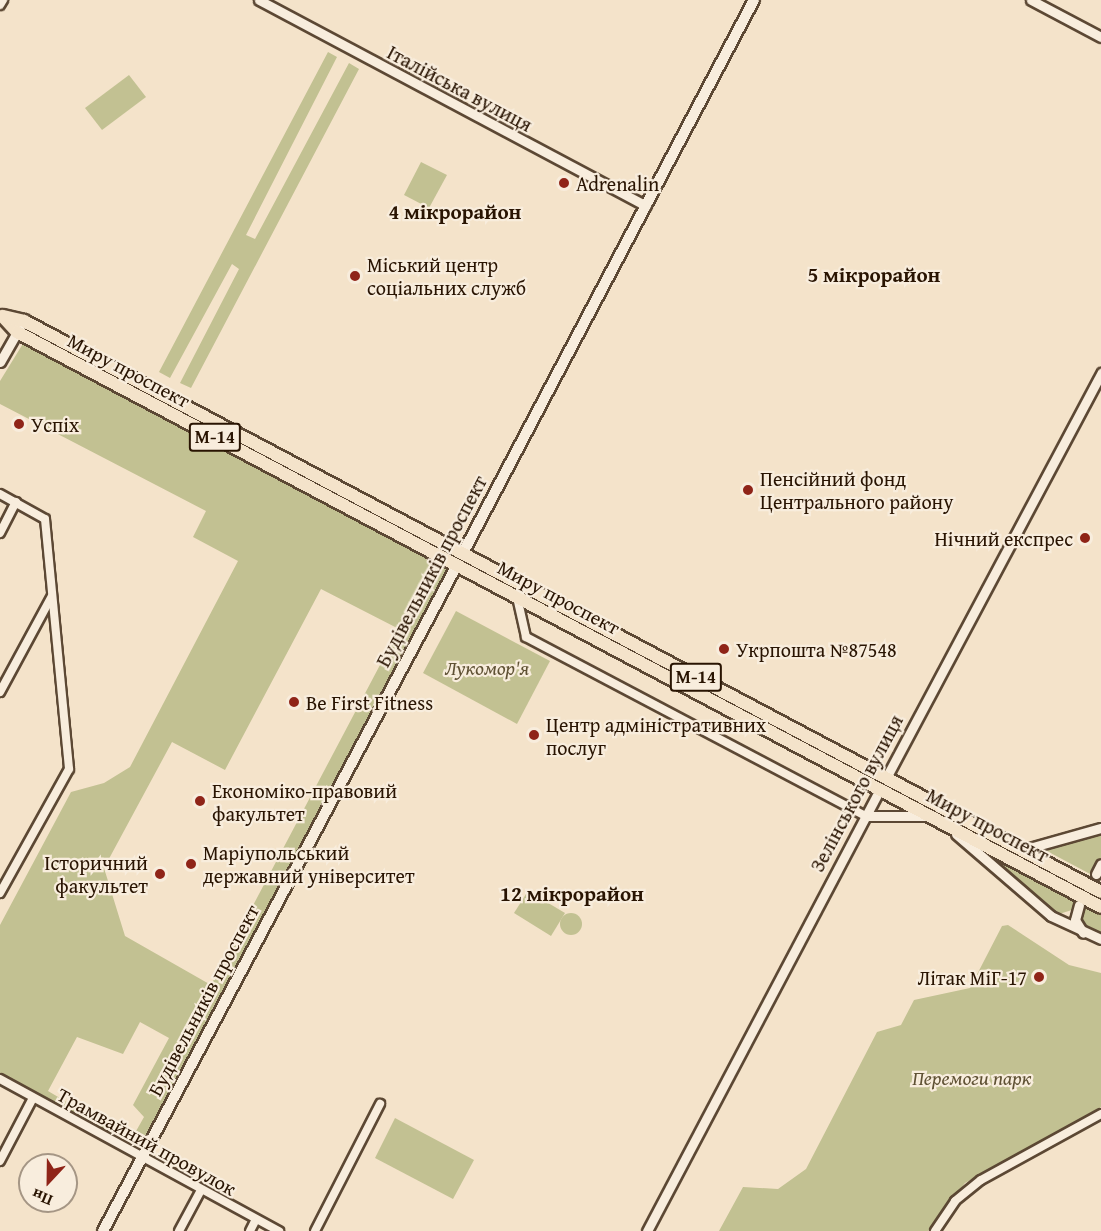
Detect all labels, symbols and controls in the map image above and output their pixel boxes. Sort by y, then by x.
street label: Італійська вулиця [383,40,537,136]
place label: Adrenalin [576,171,659,195]
marker: Adrenalin [557,176,571,190]
district label: 4 мікрорайон [389,199,521,225]
place label: Міський центр соціальних служб [367,252,526,299]
district label: 5 мікрорайон [808,262,940,288]
marker: Міський центр соціальних служб [348,269,362,283]
street label: Миру проспект [64,328,194,412]
place label: Успіх [31,412,79,436]
marker: Успіх [12,417,26,431]
road number: М-14 [188,422,242,452]
place label: Пенсійний фонд Центрального району [760,466,953,513]
street label: Будівельників проспект [370,471,492,671]
marker: Пенсійний фонд Центрального району [741,483,755,497]
place label: Нічний експрес [935,526,1073,550]
marker: Нічний експрес [1078,531,1092,545]
street label: Миру проспект [494,555,624,639]
place label: Укрпошта №87548 [736,637,897,661]
marker: Укрпошта №87548 [717,642,731,656]
park label: Лукомор'я [445,655,529,679]
road number: М-14 [669,662,723,692]
place label: Be First Fitness [306,690,433,714]
marker: Be First Fitness [287,695,301,709]
street label: Зелінського вулиця [804,710,908,876]
place label: Центр адміністративних послуг [546,712,766,759]
marker: Центр адміністративних послуг [527,728,541,742]
place label: Економіко-правовий факультет [212,778,397,825]
street label: Миру проспект [923,783,1053,867]
marker: Економіко-правовий факультет [193,794,207,808]
place label: Маріупольський державний університет [203,840,415,887]
place label: Історичний факультет [44,850,148,897]
marker: Маріупольський державний університет [184,857,198,871]
marker: Історичний факультет [153,867,167,881]
district label: 12 мікрорайон [500,881,644,907]
street label: Будівельників проспект [142,900,264,1100]
place label: Літак МіГ-17 [917,965,1027,989]
marker: Літак МіГ-17 [1032,970,1046,984]
park label: Перемоги парк [912,1065,1032,1089]
street label: Трамвайний провулок [53,1082,241,1200]
north arrow [18,1153,78,1213]
text: Пн [28,1183,56,1213]

